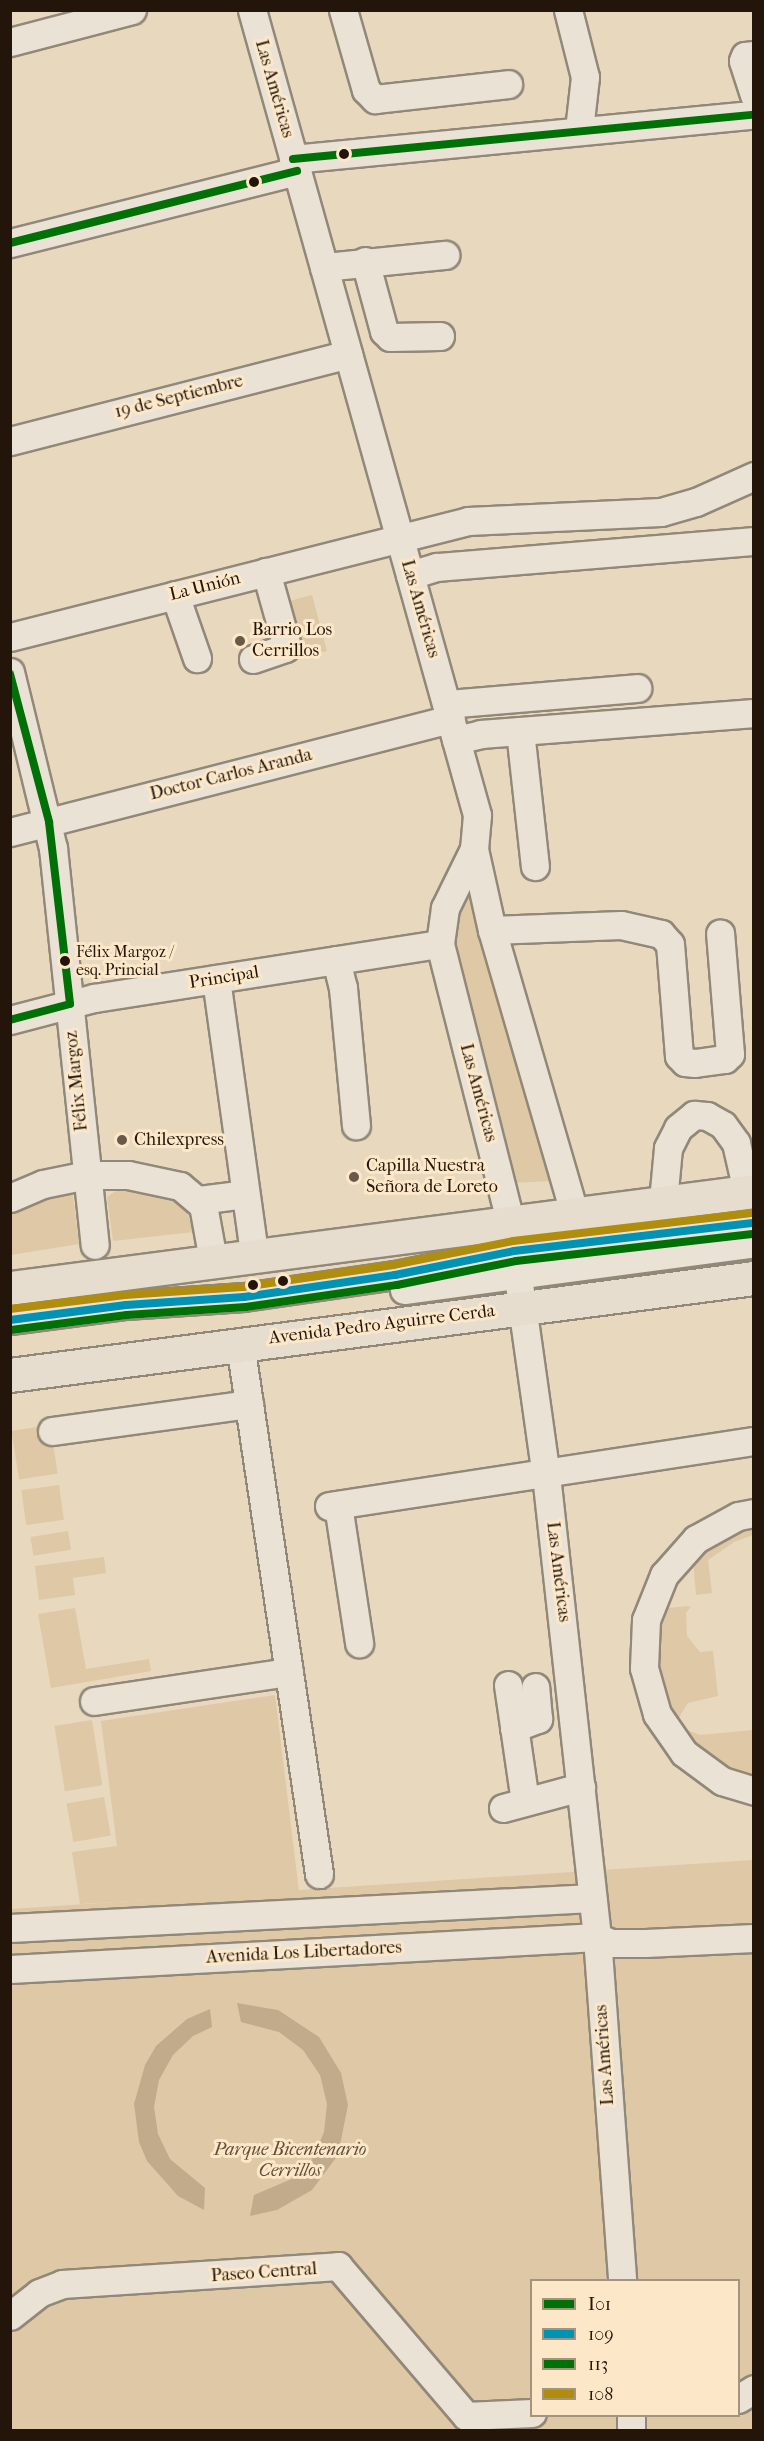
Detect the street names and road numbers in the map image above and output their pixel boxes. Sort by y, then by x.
street label: Las Américas [250,38,298,140]
street label: 19 de Septiembre [113,371,245,423]
street label: Las Américas [396,558,444,660]
street label: La Unión [167,568,243,606]
street label: Doctor Carlos Aranda [148,744,314,806]
street label: Principal [187,962,261,994]
street label: Félix Margoz [61,1030,93,1132]
street label: Las Américas [455,1041,501,1145]
street label: Avenida Pedro Aguirre Cerda [268,1300,496,1350]
street label: Las Américas [541,1521,575,1623]
street label: Avenida Los Libertadores [206,1937,402,1969]
street label: Las Américas [591,2004,619,2106]
street label: Paseo Central [210,2259,318,2287]

